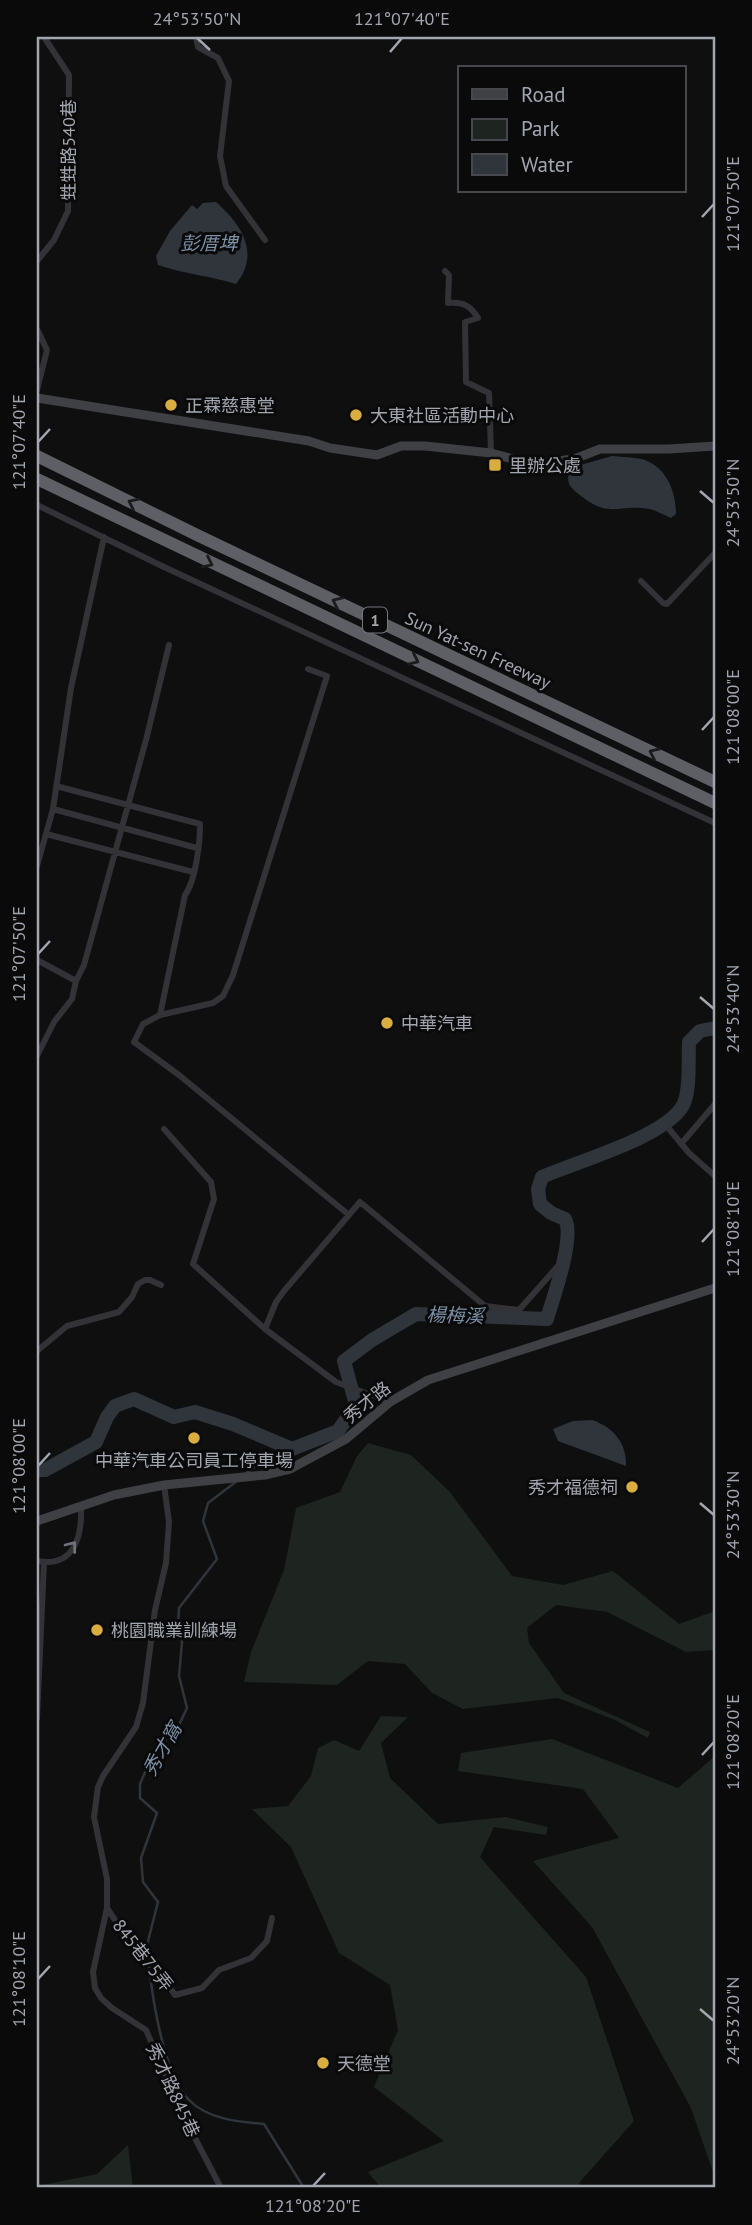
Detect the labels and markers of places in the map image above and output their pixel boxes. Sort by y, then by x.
place label: 正霖慈惠堂 [185,394,275,417]
marker: 正霖慈惠堂 [163,397,179,413]
place label: 大東社區活動中心 [370,404,514,427]
marker: 大東社區活動中心 [348,407,364,423]
place label: 里辦公處 [509,454,581,477]
marker: 里辦公處 [487,457,503,473]
place label: 中華汽車 [401,1012,473,1035]
marker: 中華汽車 [379,1015,395,1031]
marker: 中華汽車公司員工停車場 [186,1430,202,1446]
place label: 中華汽車公司員工停車場 [95,1449,293,1472]
place label: 秀才福德祠 [528,1476,618,1499]
marker: 秀才福德祠 [624,1479,640,1495]
place label: 桃園職業訓練場 [111,1619,237,1642]
marker: 桃園職業訓練場 [89,1622,105,1638]
place label: 天德堂 [337,2052,391,2075]
marker: 天德堂 [315,2055,331,2071]

